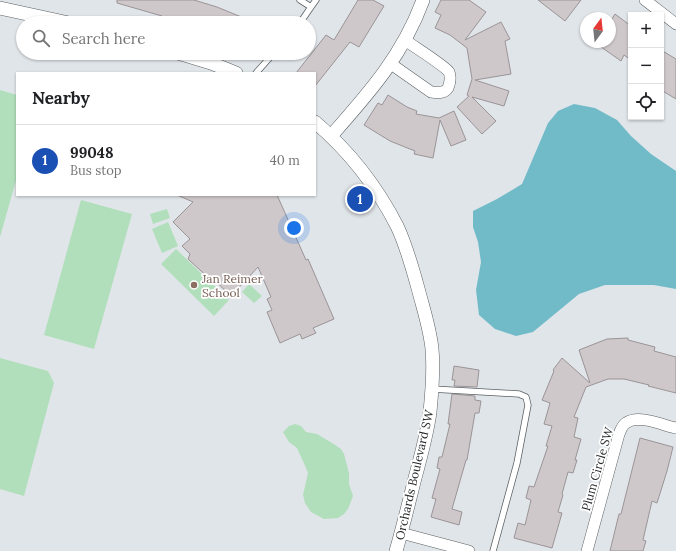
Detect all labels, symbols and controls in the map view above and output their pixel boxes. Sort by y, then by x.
north arrow [580,12,616,48]
map controls [628,12,664,120]
button: + [628,12,664,48]
search box [16,16,316,60]
icon: search [30,27,52,49]
text: Search here [62,29,145,48]
button: − [628,48,664,84]
button: locate [628,84,664,120]
text: Nearby [32,87,90,109]
text: 99048 [70,143,114,162]
text: 1 [42,152,48,169]
text: 40 m [270,152,300,169]
text: Bus stop [70,162,122,179]
pin: 1 [347,184,373,214]
your location [284,218,304,238]
place label: Jan Reimer School [201,271,263,300]
marker: Jan Reimer School [189,280,199,290]
street label: Orchards Boulevard SW [392,407,437,542]
street label: Plum Circle SW [578,424,616,513]

